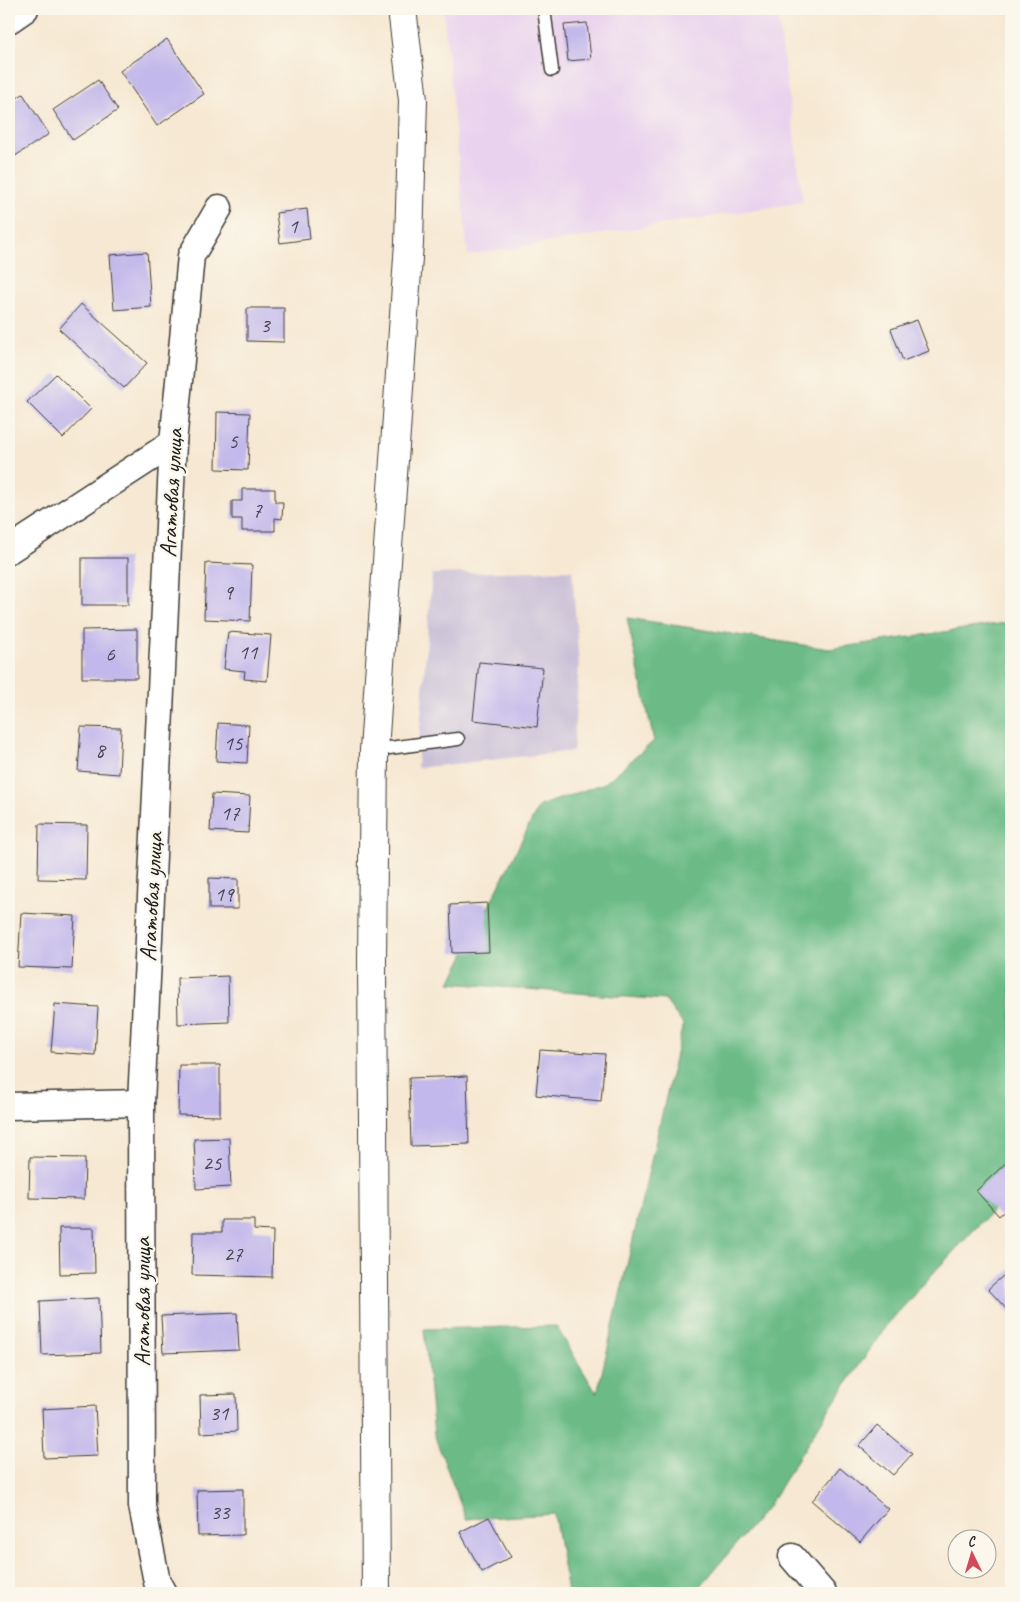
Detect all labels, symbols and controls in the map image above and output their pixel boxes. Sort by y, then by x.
house number: 1 [288,213,299,239]
house number: 3 [260,312,271,338]
street label: Агатовая улица [153,426,189,558]
house number: 5 [228,428,239,454]
house number: 7 [252,497,263,523]
house number: 9 [223,579,234,605]
house number: 11 [239,639,259,665]
house number: 6 [105,641,115,667]
house number: 15 [224,730,244,756]
house number: 8 [95,737,107,763]
house number: 17 [221,800,241,826]
street label: Агатовая улица [133,830,169,962]
house number: 19 [215,881,235,907]
house number: 25 [203,1150,223,1176]
street label: Агатовая улица [127,1236,157,1366]
house number: 27 [224,1241,244,1267]
house number: 31 [210,1400,230,1426]
house number: 33 [211,1499,231,1525]
north arrow [948,1530,998,1580]
text: С [967,1533,977,1550]

